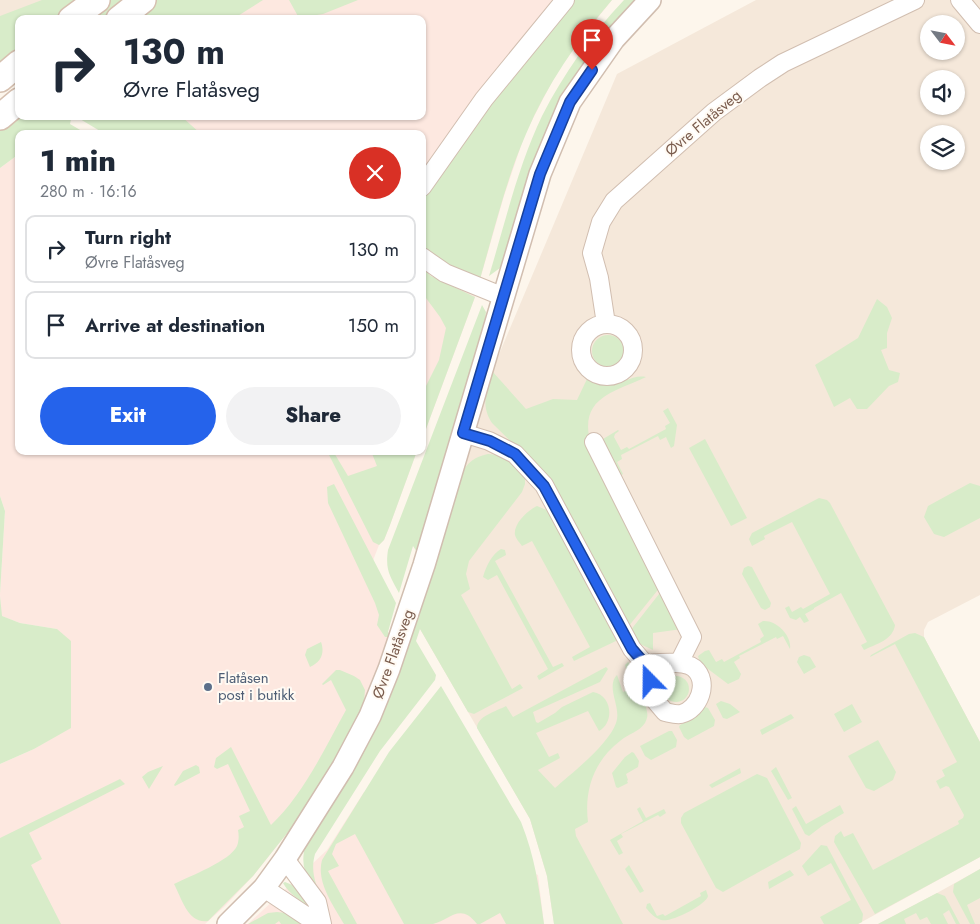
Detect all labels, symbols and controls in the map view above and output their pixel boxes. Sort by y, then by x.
north arrow [920,15,965,60]
map controls [920,15,965,170]
pin [571,19,613,70]
icon: arrive [578,26,606,54]
text: 130 m [123,27,225,77]
icon: right [40,35,105,100]
button: sound [920,70,965,115]
text: Øvre Flatåsveg [123,73,260,105]
street label: Øvre Flatåsveg [660,85,746,161]
button: layers [920,125,965,170]
text: 1 min [40,139,116,182]
button: close [349,147,401,199]
text: 280 m · 16:16 [40,180,137,203]
text: Turn right [85,224,171,251]
icon: right [42,235,70,263]
text: 130 m [348,236,399,263]
text: Øvre Flatåsveg [85,251,185,274]
icon: arrive [42,311,70,339]
text: Arrive at destination [85,312,265,339]
text: 150 m [348,312,399,339]
button: Exit [40,387,216,445]
button: Share [226,387,401,445]
street label: Øvre Flatåsveg [367,606,419,702]
position arrow [623,654,675,706]
place label: Flatåsen post i butikk [218,667,295,706]
marker: Flatåsen post i butikk [202,681,214,693]

